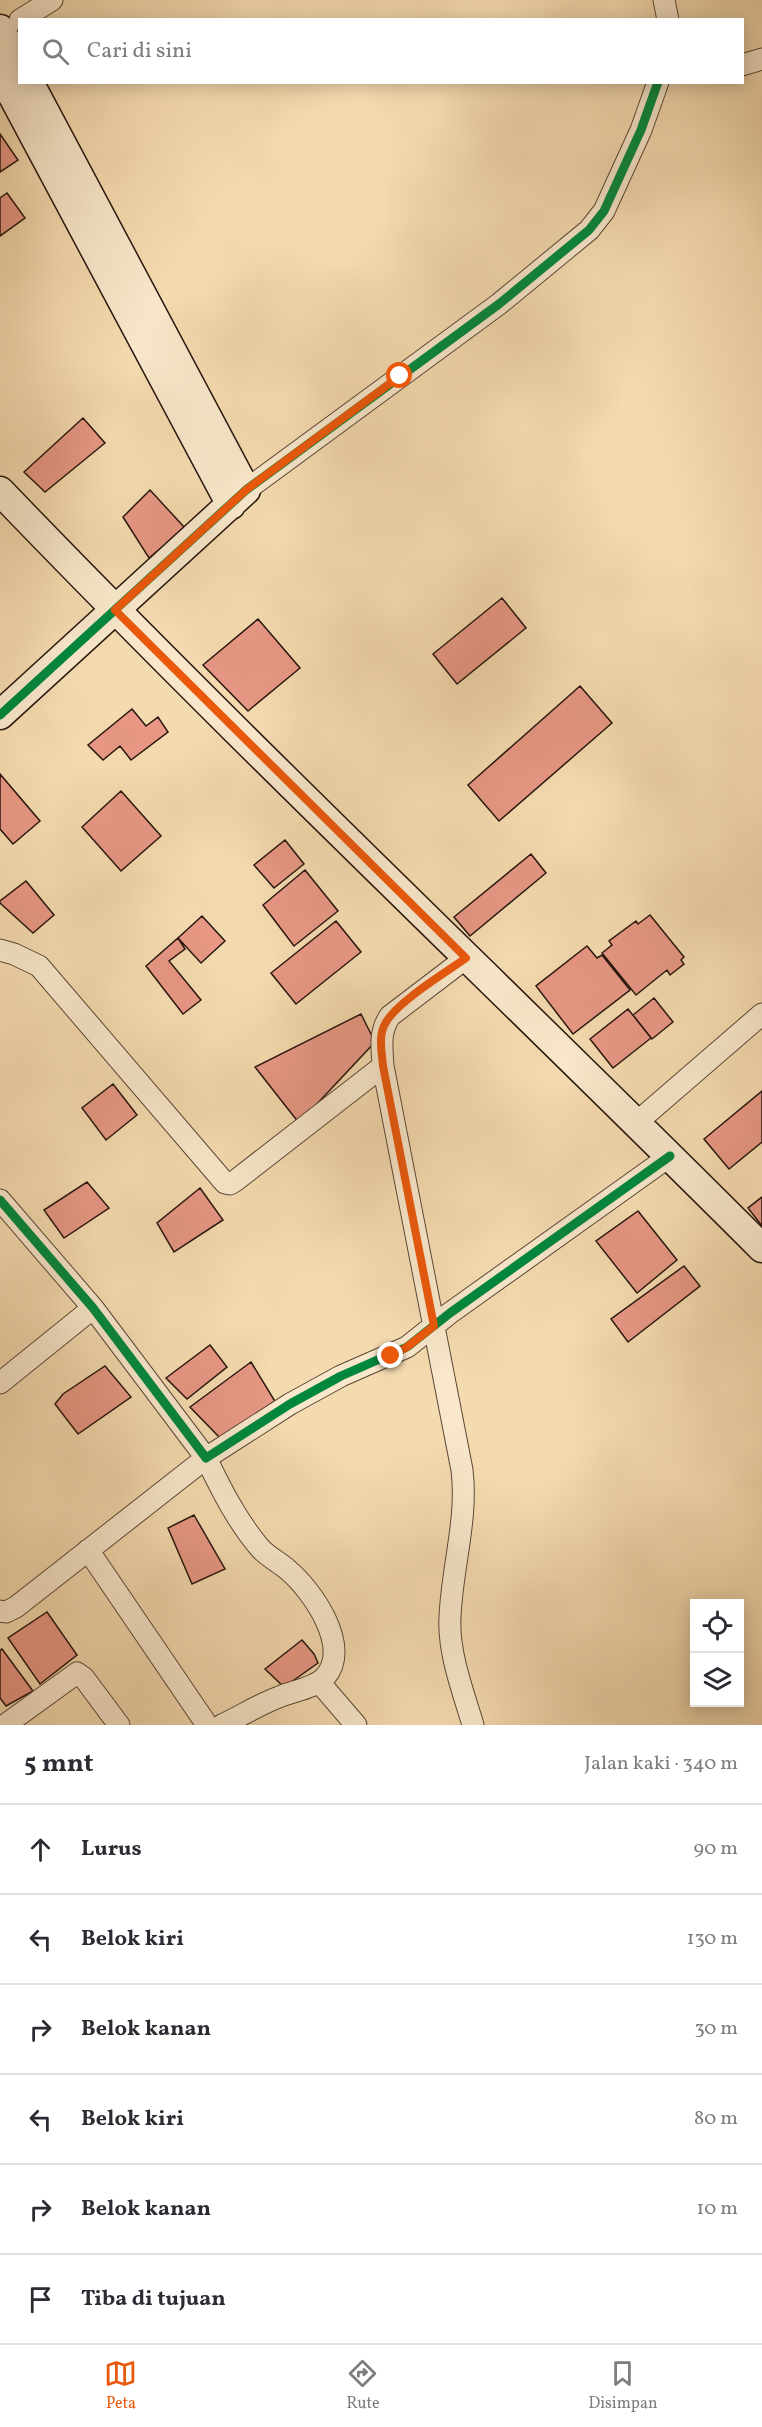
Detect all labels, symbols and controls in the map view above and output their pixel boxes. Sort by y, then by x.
search box [18,18,744,84]
icon: search [39,35,72,68]
text: Cari di sini [87,36,192,67]
route start [386,362,412,388]
route end [377,1342,403,1368]
map controls [690,1599,744,1707]
button: locate [690,1599,744,1653]
button: layers [690,1653,744,1707]
text: 5 mnt [24,1746,94,1782]
text: Jalan kaki · 340 m [584,1750,738,1778]
icon: ahead [24,1833,57,1866]
text: Lurus [81,1834,142,1865]
text: 90 m [694,1835,738,1863]
icon: left [24,1923,57,1956]
text: Belok kiri [81,1924,184,1955]
text: 130 m [687,1925,738,1953]
icon: right [24,2013,57,2046]
text: Belok kanan [81,2014,211,2045]
text: 30 m [694,2015,738,2043]
icon: left [24,2103,57,2136]
text: Belok kiri [81,2104,184,2135]
text: 80 m [694,2105,738,2133]
icon: right [24,2193,57,2226]
text: Belok kanan [81,2194,211,2225]
text: 10 m [697,2195,738,2223]
icon: arrive [24,2283,57,2316]
text: Tiba di tujuan [81,2284,226,2315]
tab: Peta [104,2357,137,2415]
tab: Rute [346,2357,379,2415]
tab: Disimpan [588,2357,657,2415]

